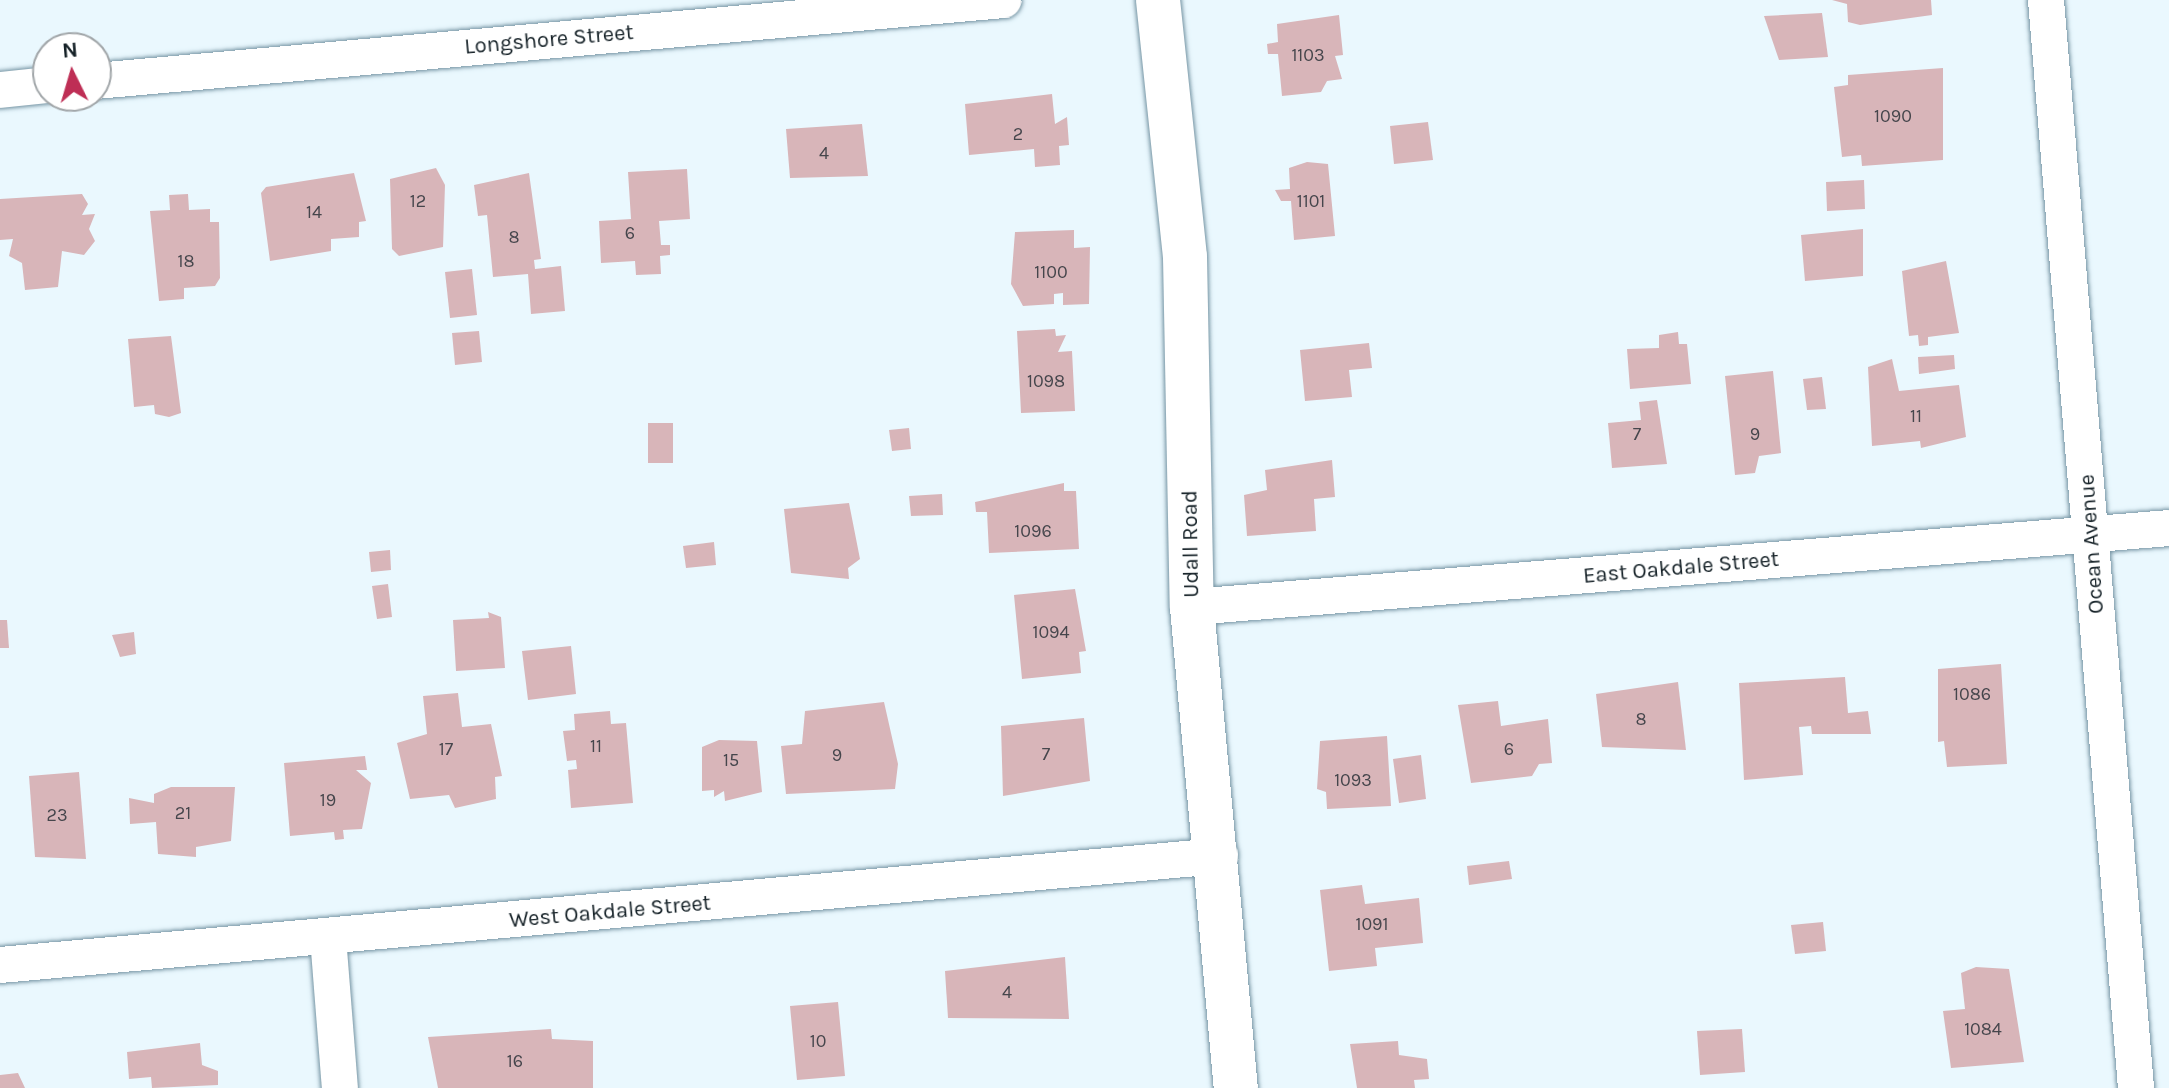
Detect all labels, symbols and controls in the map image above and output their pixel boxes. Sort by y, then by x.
street label: Longshore Street [463,19,635,61]
north arrow [32,32,112,112]
text: N [61,36,79,64]
house number: 1103 [1291,44,1325,66]
house number: 1090 [1874,105,1912,127]
house number: 2 [1013,123,1023,145]
house number: 4 [819,142,829,164]
house number: 12 [410,190,426,212]
house number: 1101 [1297,190,1325,212]
house number: 14 [306,201,322,223]
house number: 6 [625,222,635,244]
house number: 8 [508,226,520,248]
house number: 18 [177,250,195,272]
house number: 1100 [1034,261,1068,283]
house number: 1098 [1027,370,1065,392]
house number: 11 [1910,405,1922,427]
house number: 7 [1633,423,1641,445]
house number: 9 [1750,423,1760,445]
street label: Ocean Avenue [2074,473,2110,615]
street label: Udall Road [1177,490,1205,598]
house number: 1096 [1014,520,1052,542]
street label: East Oakdale Street [1582,546,1780,590]
house number: 1094 [1032,621,1070,643]
house number: 1086 [1953,683,1991,705]
house number: 8 [1635,708,1647,730]
house number: 11 [590,735,602,757]
house number: 17 [439,738,453,760]
house number: 6 [1504,738,1514,760]
house number: 7 [1042,743,1050,765]
house number: 9 [832,744,842,766]
house number: 15 [723,749,739,771]
house number: 1093 [1334,769,1372,791]
house number: 19 [320,789,336,811]
house number: 21 [175,802,191,824]
house number: 23 [46,804,68,826]
street label: West Oakdale Street [508,890,712,934]
house number: 1091 [1355,913,1389,935]
house number: 4 [1002,981,1012,1003]
house number: 1084 [1964,1018,2002,1040]
house number: 10 [810,1030,826,1052]
house number: 16 [507,1050,523,1072]

